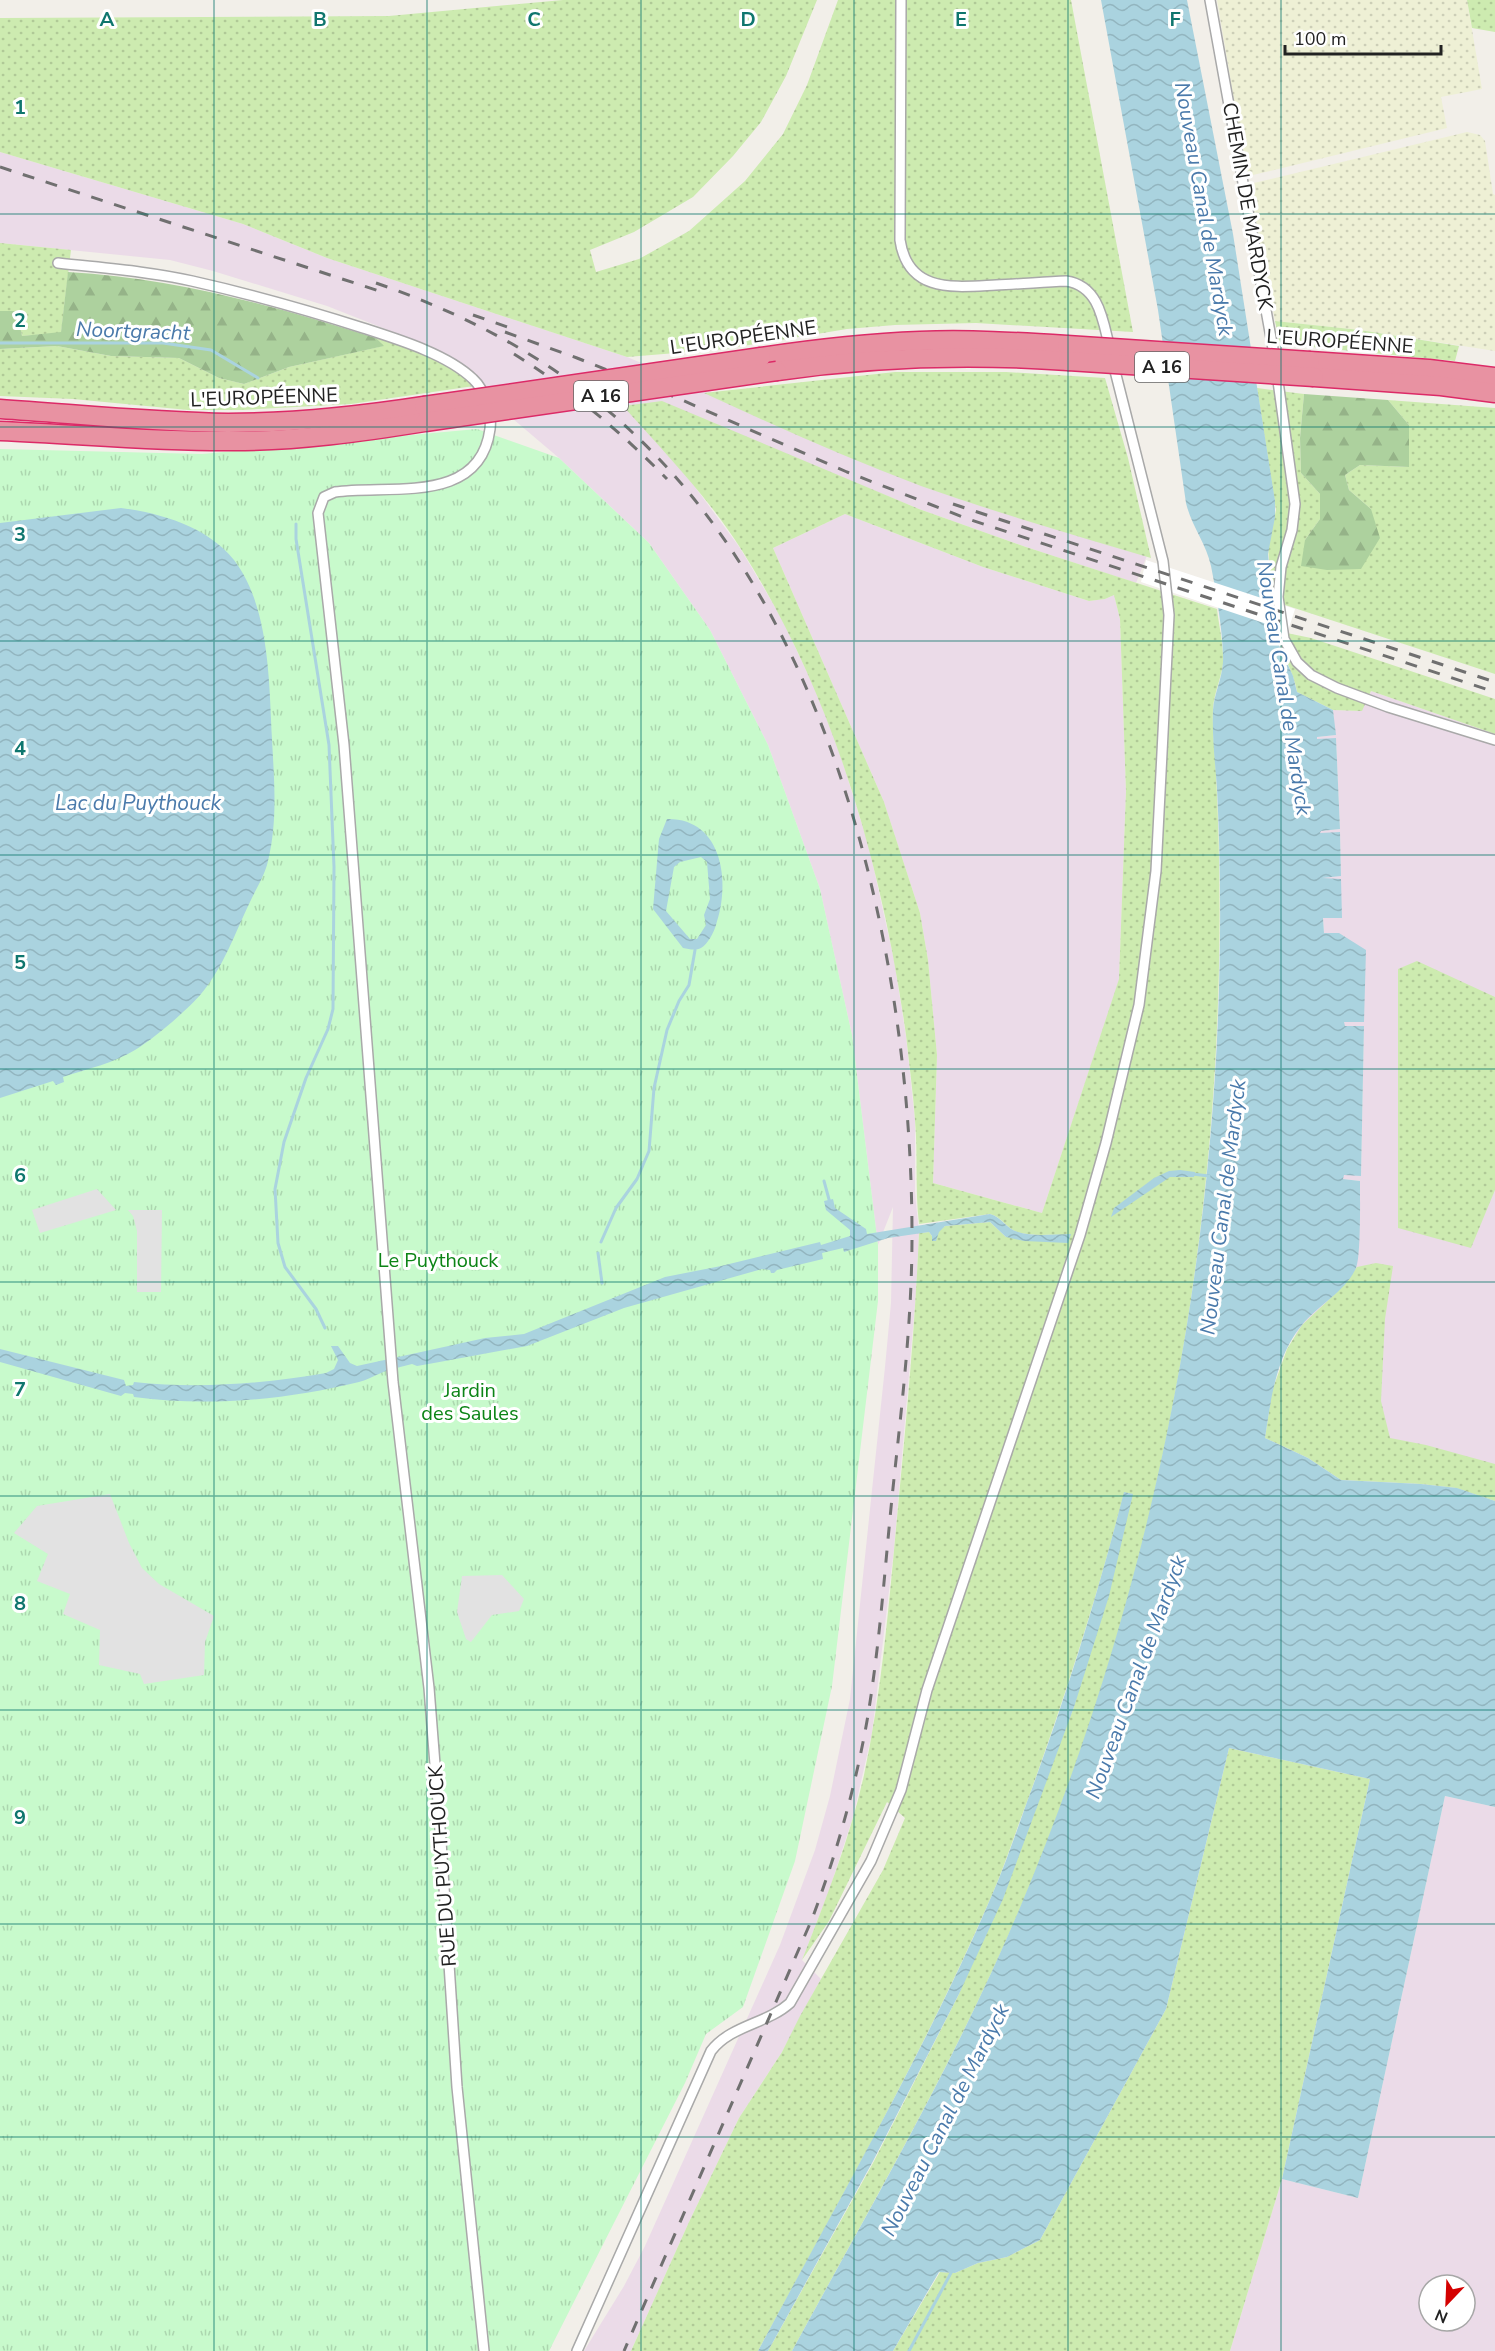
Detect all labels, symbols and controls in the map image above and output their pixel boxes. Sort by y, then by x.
text: A [100,6,115,33]
text: B [313,6,327,33]
text: C [527,6,541,33]
text: D [740,6,756,33]
text: E [955,6,967,33]
text: F [1169,6,1181,33]
scale bar [1285,18,1441,56]
text: 100 m [1294,27,1346,51]
water label: Nouveau Canal de Mardyck [1168,80,1240,339]
text: 1 [14,94,26,121]
street label: CHEMIN DE MARDYCK [1216,100,1279,312]
text: 2 [14,307,26,334]
street label: L'EUROPÉENNE [668,314,818,361]
water label: Noortgracht [76,315,191,347]
street label: L'EUROPÉENNE [1266,323,1414,360]
road number: A 16 [1135,352,1189,382]
street label: L'EUROPÉENNE [190,381,338,414]
road number: A 16 [574,381,628,411]
text: 3 [14,521,26,548]
water label: Nouveau Canal de Mardyck [1250,559,1318,818]
text: 4 [14,735,26,762]
water label: Lac du Puythouck [55,789,221,817]
text: 5 [14,949,26,976]
water label: Nouveau Canal de Mardyck [1193,1077,1253,1336]
text: 6 [14,1162,26,1189]
park label: Le Puythouck [378,1247,499,1274]
text: 7 [14,1376,26,1403]
park label: Jardin des Saules [421,1377,519,1427]
water label: Nouveau Canal de Mardyck [1079,1551,1193,1803]
text: 8 [14,1590,26,1617]
street label: RUE DU PUYTHOUCK [422,1764,463,1968]
text: 9 [14,1804,26,1831]
water label: Nouveau Canal de Mardyck [874,1999,1016,2241]
north arrow [1417,2273,1477,2333]
text: N [1432,2303,1451,2328]

